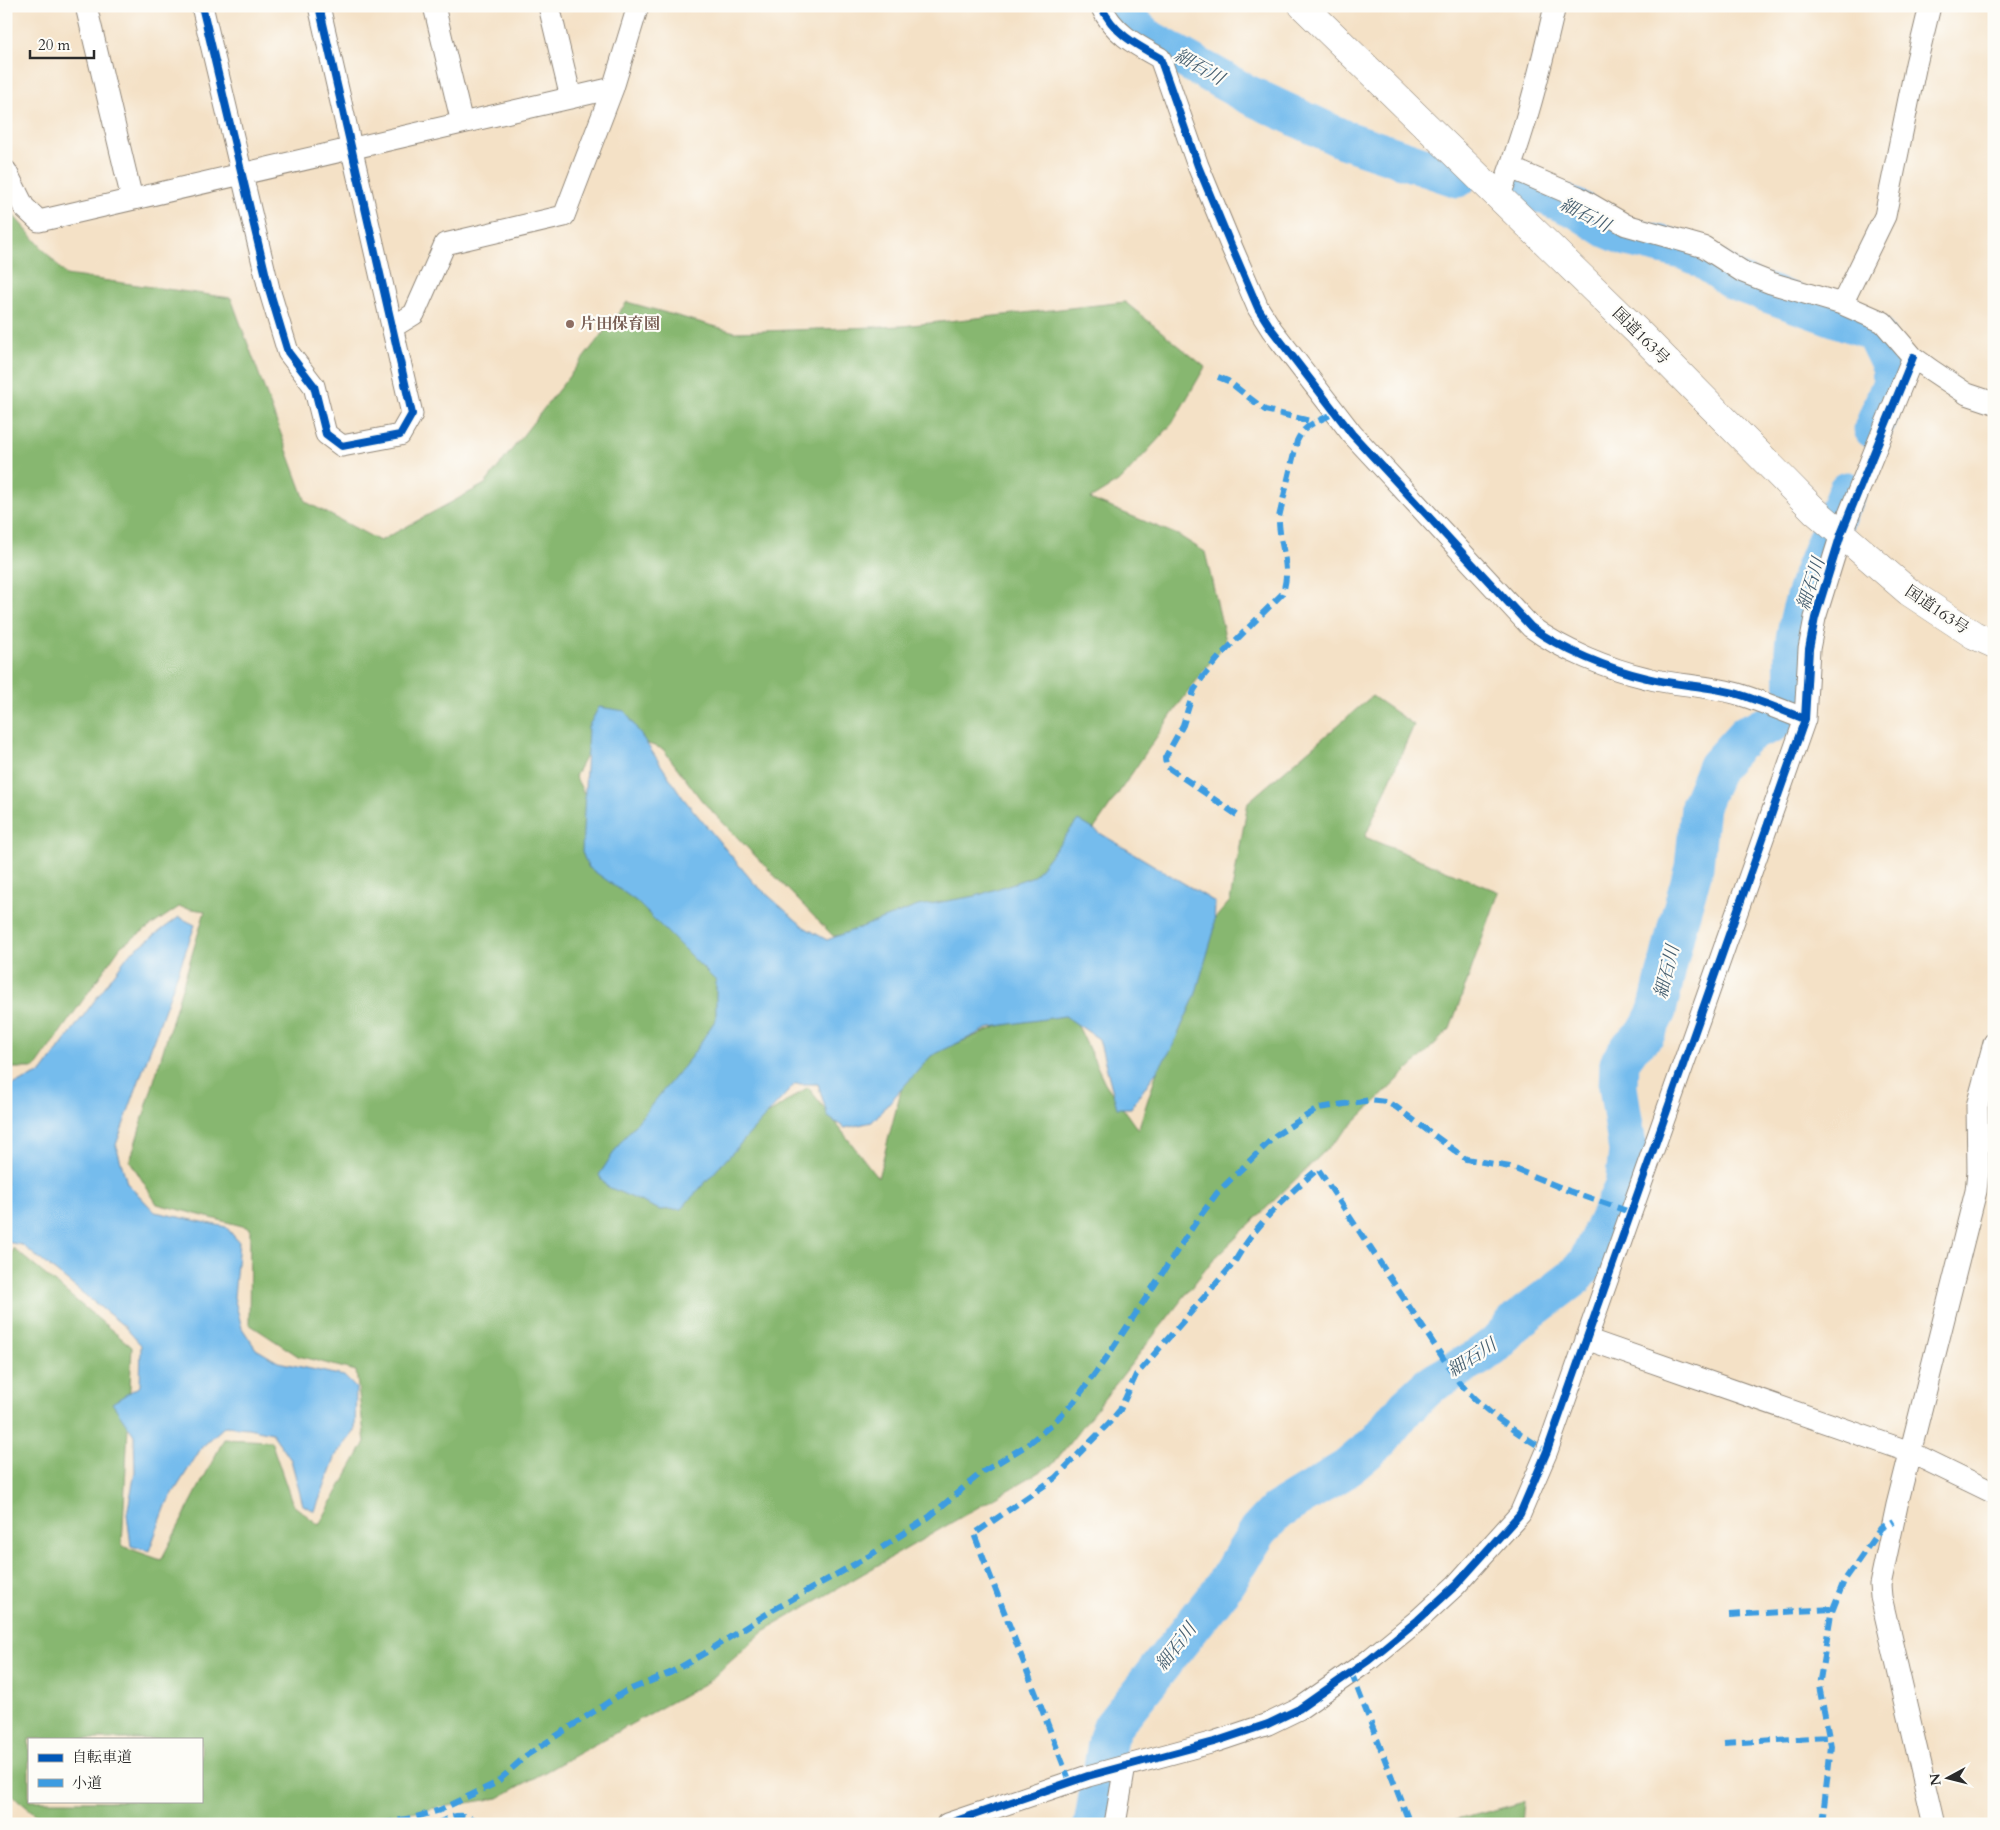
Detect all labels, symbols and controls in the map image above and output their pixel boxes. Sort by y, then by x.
scale bar [30,28,94,60]
text: 20 m [38,35,70,55]
water label: 細石川 [1169,43,1230,92]
water label: 細石川 [1555,192,1617,239]
street label: 国道163号 [1608,303,1674,369]
place label: 片田保育園 [580,313,660,335]
marker: 片田保育園 [564,318,576,330]
water label: 細石川 [1791,553,1832,614]
street label: 国道163号 [1901,581,1973,639]
water label: 細石川 [1648,941,1686,1001]
water label: 細石川 [1443,1332,1503,1383]
water label: 細石川 [1150,1616,1204,1676]
legend [28,1738,202,1802]
text: 自転車道 [72,1747,132,1767]
north arrow [1922,1752,1972,1802]
text: N [1925,1772,1946,1787]
text: 小道 [72,1773,102,1793]

